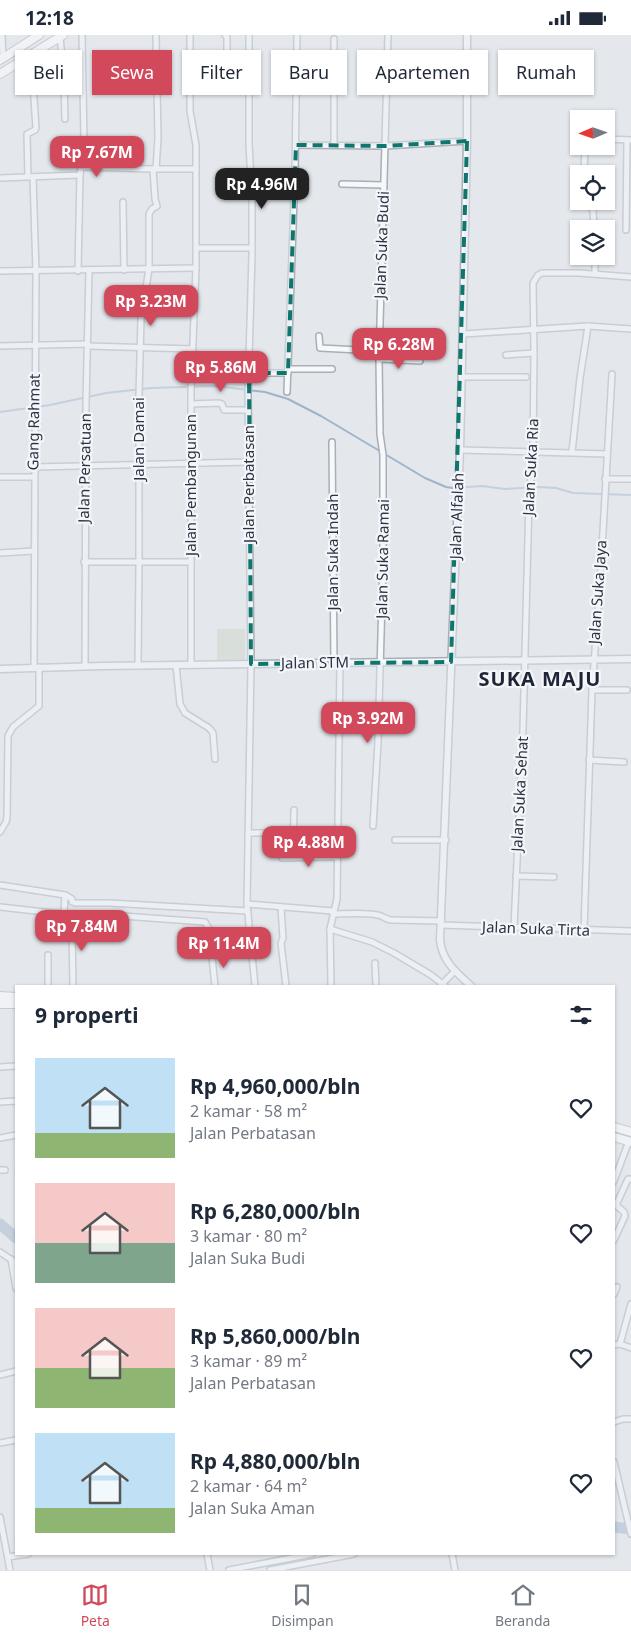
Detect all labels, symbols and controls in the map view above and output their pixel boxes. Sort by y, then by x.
text: 12:18 [25,5,74,31]
chip: Beli [15,50,82,95]
chip: Sewa [92,50,172,95]
chip: Filter [182,50,261,95]
chip: Baru [271,50,347,95]
chip: Apartemen [357,50,488,95]
chip: Rumah [498,50,594,95]
north arrow [570,110,615,155]
map controls [570,110,615,265]
pin: Rp 7.67M [45,135,149,178]
text: Rp 7.67M [61,141,133,163]
button: locate [570,165,615,210]
pin: Rp 4.96M [210,167,314,210]
text: Rp 4.96M [226,173,298,195]
street label: Jalan Suka Budi [369,191,393,301]
button: layers [570,220,615,265]
pin: Rp 3.23M [99,285,203,327]
text: Rp 3.23M [115,290,187,312]
pin: Rp 6.28M [347,327,451,370]
text: Rp 6.28M [363,333,435,355]
pin: Rp 5.86M [169,351,273,393]
text: Rp 5.86M [185,356,257,378]
street label: Gang Rahmat [22,373,44,470]
street label: Jalan Damai [128,397,148,483]
street label: Jalan Persatuan [73,413,95,525]
street label: Jalan Pembangunan [180,414,200,558]
street label: Jalan Suka Ria [517,418,543,518]
street label: Jalan Perbatasan [238,425,258,545]
street label: Jalan Alfalah [444,472,468,562]
street label: Jalan Suka Indah [322,493,342,613]
street label: Jalan Suka Ramai [371,499,393,621]
street label: Jalan Suka Jaya [583,539,611,647]
street label: Jalan STM [279,651,349,673]
district label: SUKA MAJU [479,665,601,692]
pin: Rp 3.92M [316,701,420,744]
text: Rp 3.92M [332,707,404,729]
street label: Jalan Suka Sehat [506,735,532,854]
pin: Rp 4.88M [257,825,361,868]
text: Rp 4.88M [273,831,345,853]
pin: Rp 7.84M [30,909,134,952]
text: Rp 7.84M [46,915,118,937]
street label: Jalan Suka Tirta [480,916,590,940]
pin: Rp 11.4M [172,927,276,969]
text: Rp 11.4M [188,932,260,954]
text: 9 properti [35,1001,138,1029]
icon: filters [567,1001,595,1029]
text: Rp 4,960,000/bln [190,1072,360,1100]
icon: home [75,1078,135,1138]
icon: heart [567,1094,595,1122]
text: 2 kamar · 58 m² [190,1100,307,1122]
text: Jalan Perbatasan [190,1122,316,1144]
text: Rp 6,280,000/bln [190,1197,360,1225]
icon: home [75,1203,135,1263]
icon: heart [567,1219,595,1247]
text: 3 kamar · 80 m² [190,1225,307,1247]
text: Jalan Suka Budi [190,1247,305,1269]
text: Rp 5,860,000/bln [190,1322,360,1350]
icon: home [75,1328,135,1388]
icon: heart [567,1344,595,1372]
text: 3 kamar · 89 m² [190,1350,307,1372]
text: Jalan Perbatasan [190,1372,316,1394]
text: Rp 4,880,000/bln [190,1447,360,1475]
icon: home [75,1453,135,1513]
icon: heart [567,1469,595,1497]
text: 2 kamar · 64 m² [190,1475,307,1497]
text: Jalan Suka Aman [190,1497,315,1519]
tab: Peta [81,1581,110,1630]
tab: Disimpan [271,1581,334,1630]
tab: Beranda [495,1581,550,1630]

